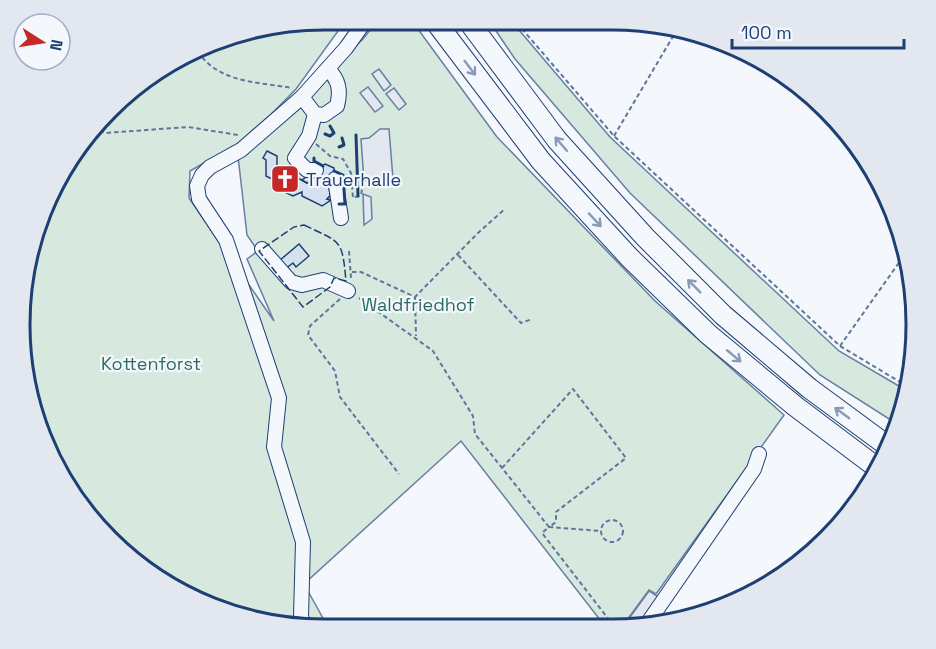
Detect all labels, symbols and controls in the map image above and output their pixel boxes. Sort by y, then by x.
north arrow [12,12,72,72]
scale bar [732,12,904,50]
text: 100 m [741,21,792,44]
text: N [45,38,68,52]
one-way arrow [464,60,477,76]
one-way arrow [554,137,568,152]
church icon: Trauerhalle [269,163,301,195]
place label: Trauerhalle [306,168,401,191]
one-way arrow [588,212,602,227]
one-way arrow [687,279,701,294]
park label: Waldfriedhof [361,293,475,316]
one-way arrow [726,349,742,362]
park label: Kottenforst [101,352,201,375]
one-way arrow [835,406,851,419]

